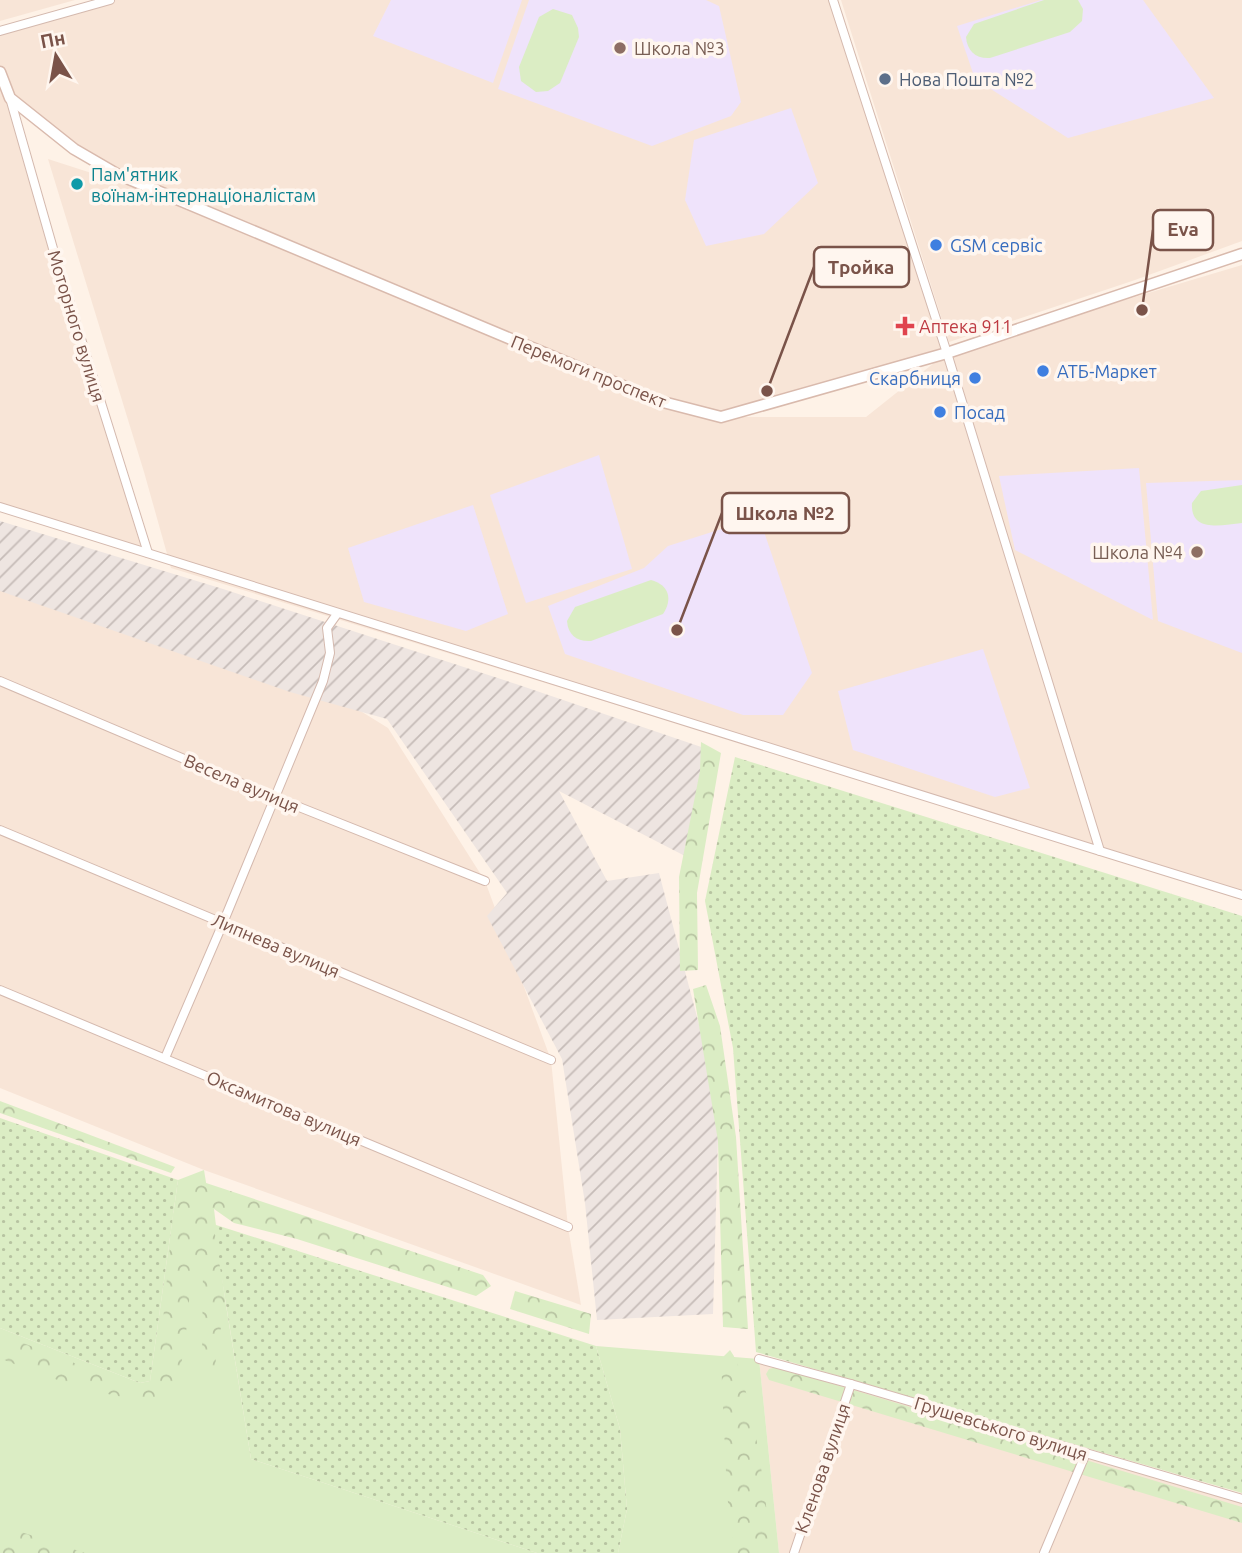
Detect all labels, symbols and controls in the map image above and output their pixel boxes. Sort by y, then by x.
north arrow [21,21,91,91]
text: Пн [38,26,67,52]
place label: Школа №3 [634,38,725,58]
marker: Школа №3 [612,40,628,56]
place label: Нова Пошта №2 [899,69,1034,89]
marker: Нова Пошта №2 [877,71,893,87]
place label: Пам'ятник воїнам-інтернаціоналістам [91,164,316,205]
marker: Пам'ятник воїнам-інтернаціоналістам [69,176,85,192]
callout: Eva [1153,210,1213,250]
text: Eva [1167,218,1199,240]
place label: GSM сервіс [950,235,1043,255]
marker: GSM сервіс [928,237,944,253]
callout: Тройка [814,247,909,287]
street label: Моторного вулиця [44,248,110,404]
text: Тройка [828,256,894,278]
place label: Аптека 911 [919,316,1012,336]
marker: Аптека 911 [897,318,913,334]
street label: Перемоги проспект [508,331,670,411]
place label: АТБ-Маркет [1057,361,1157,381]
marker: АТБ-Маркет [1035,363,1051,379]
place label: Скарбниця [869,368,961,388]
marker: Скарбниця [967,370,983,386]
place label: Посад [954,402,1006,422]
marker: Посад [932,404,948,420]
callout: Школа №2 [722,493,849,533]
text: Школа №2 [735,502,835,524]
place label: Школа №4 [1092,542,1183,562]
marker: Школа №4 [1189,544,1205,560]
street label: Весела вулиця [181,750,303,816]
street label: Липнева вулиця [209,909,343,981]
street label: Оксамитова вулиця [204,1066,364,1150]
street label: Грушевського вулиця [912,1392,1090,1464]
street label: Кленова вулиця [790,1401,854,1535]

